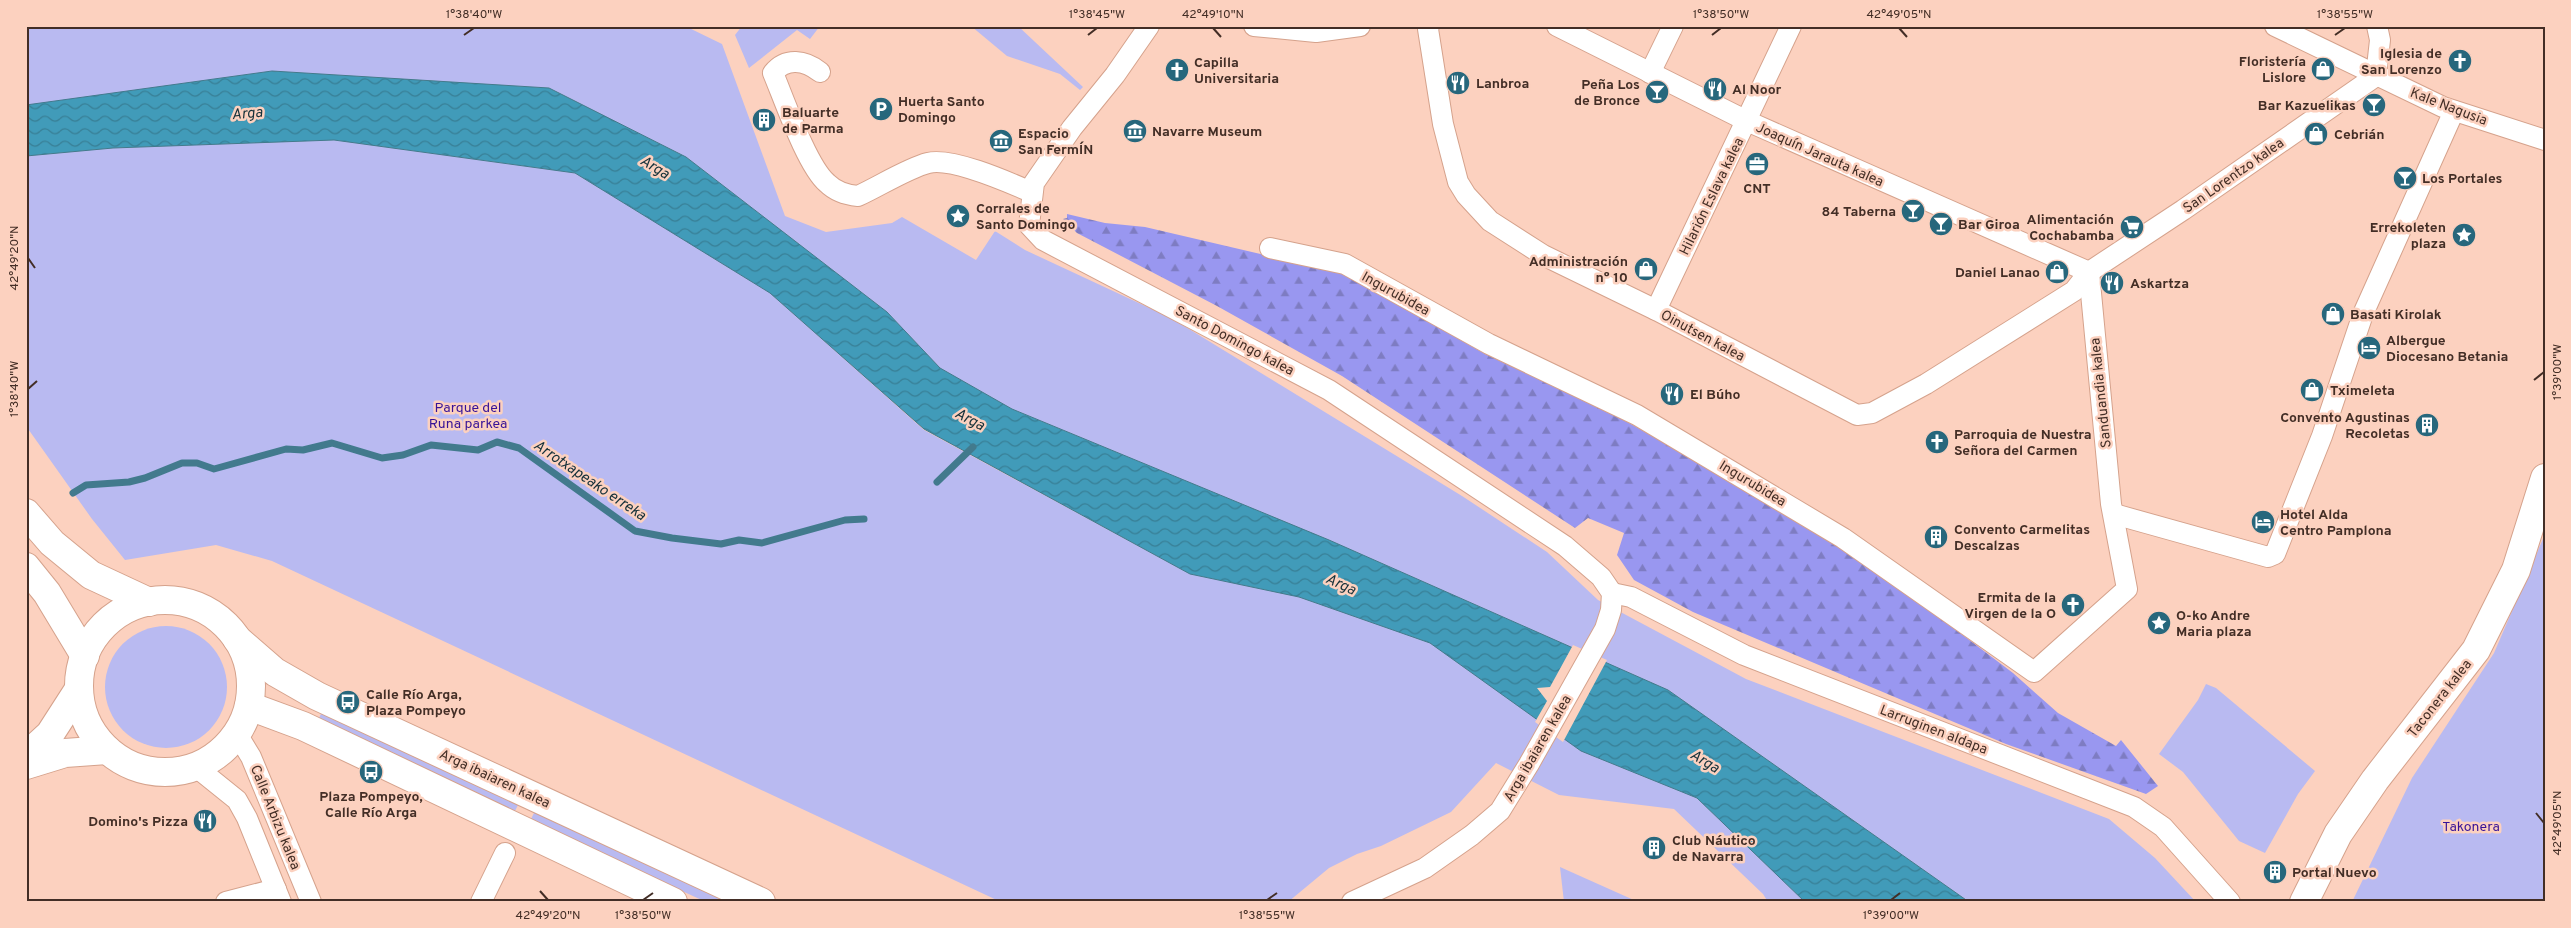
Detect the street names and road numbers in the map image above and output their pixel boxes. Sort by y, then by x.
street label: Kale Nagusia [2408,85,2489,130]
street label: Joaquín Jarauta kalea [1753,120,1886,191]
street label: Hilarión Eslava kalea [1677,135,1748,258]
street label: San Lorentzo kalea [2180,135,2288,217]
street label: Ingurubidea [1358,269,1432,320]
street label: Santo Domingo kalea [1172,303,1297,380]
street label: Oinutsen kalea [1657,307,1747,366]
street label: Sanduandia kalea [2087,337,2116,449]
street label: Ingurubidea [1716,458,1789,511]
street label: Taconera kalea [2404,657,2476,741]
street label: Arga ibaiaren kalea [1501,692,1576,805]
street label: Larruginen aldapa [1877,702,1990,759]
street label: Arga ibaiaren kalea [436,746,552,812]
street label: Calle Arbizu kalea [246,763,303,872]

